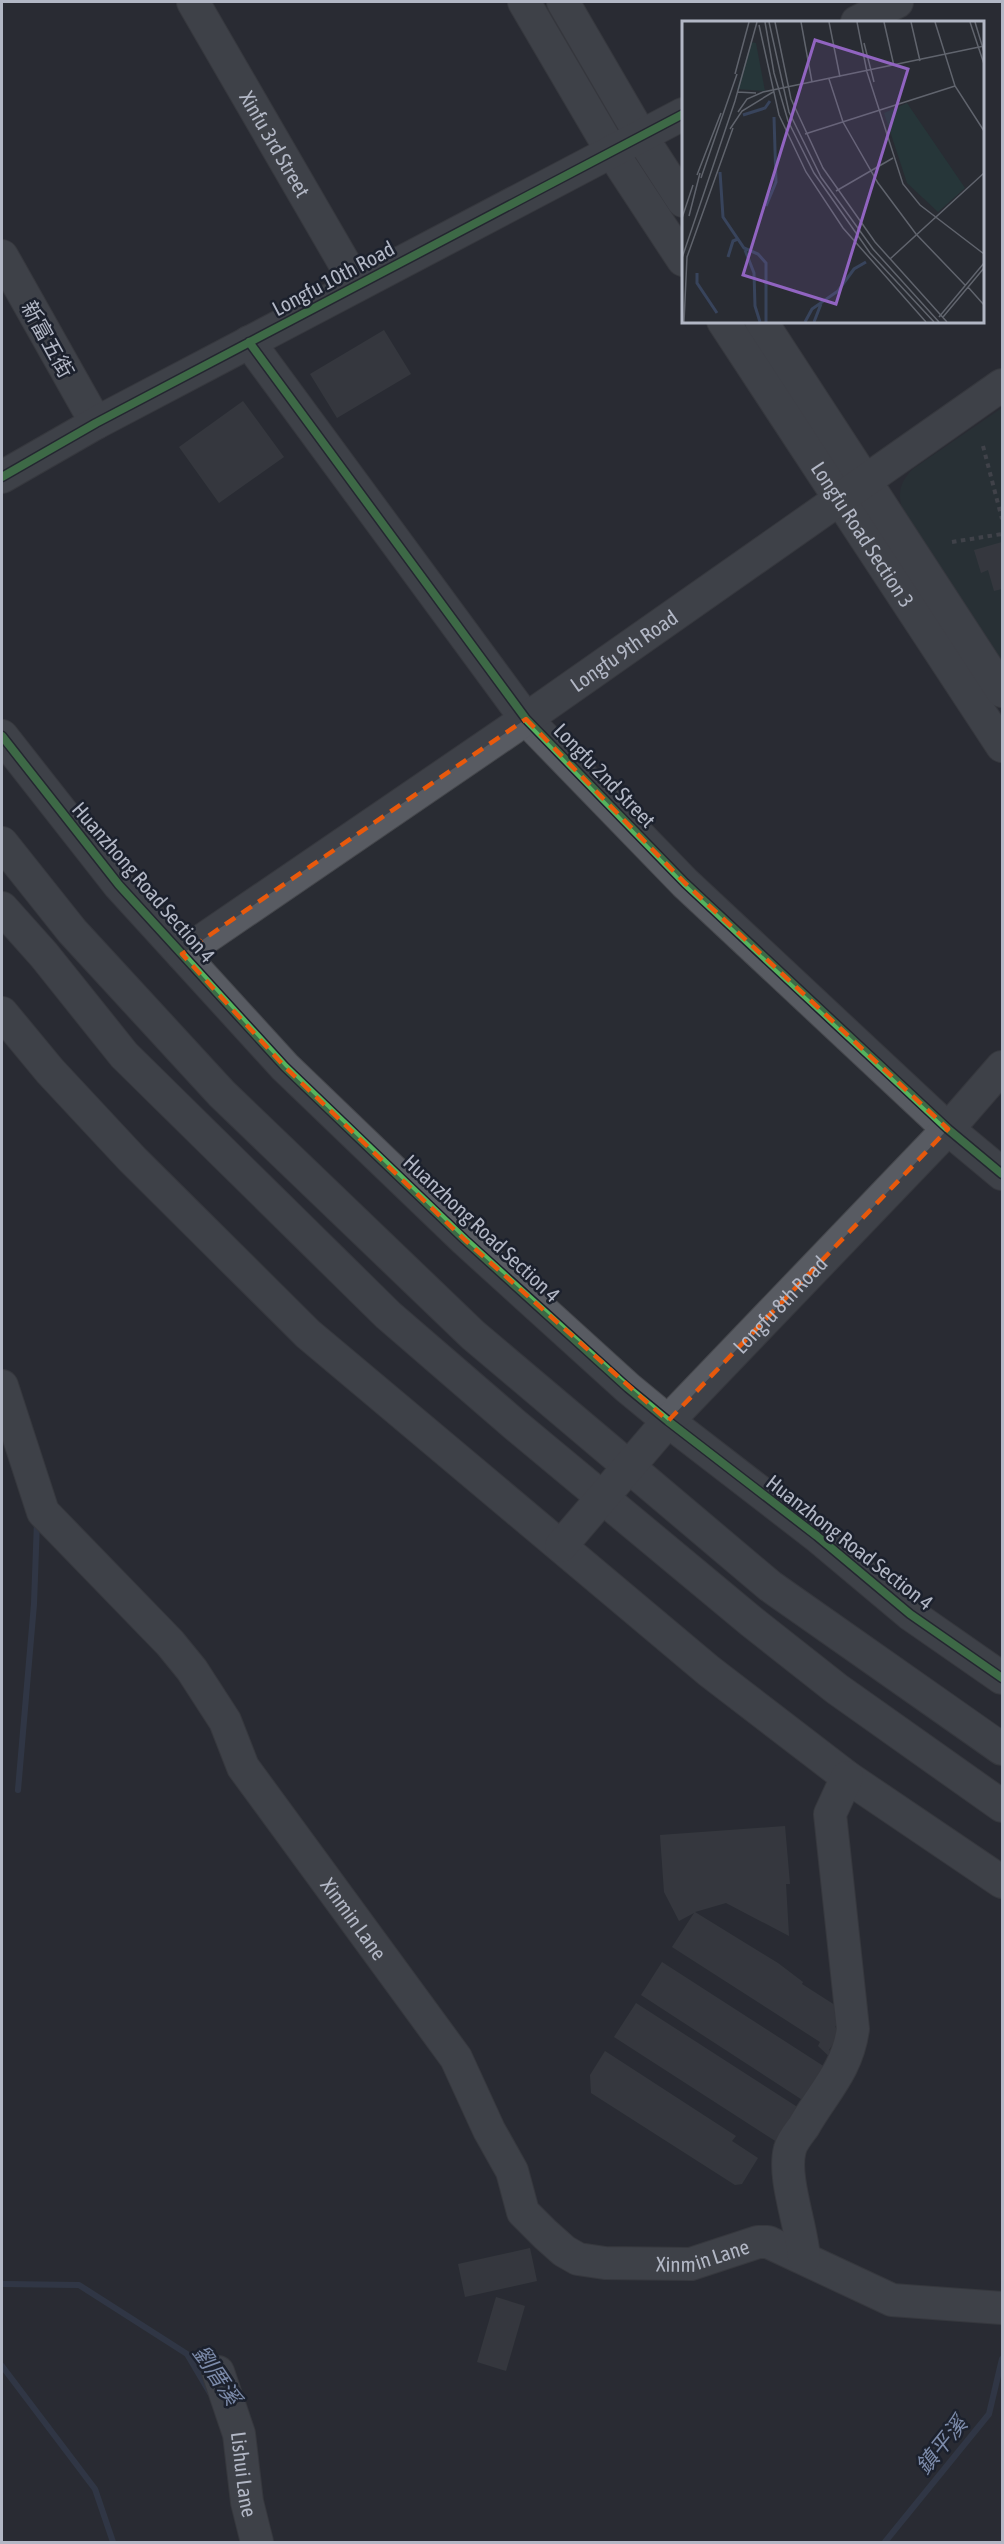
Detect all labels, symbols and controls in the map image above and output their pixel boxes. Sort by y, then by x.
inset map [682,21,983,322]
street label: Xinfu 3rd Street [235,87,315,201]
street label: Longfu 10th Road [268,236,398,320]
street label: 新富五街 [17,296,79,382]
street label: Longfu Road Section 3 [807,457,919,611]
street label: Longfu 9th Road [566,605,682,696]
street label: Longfu 2nd Street [549,718,661,832]
street label: Huanzhong Road Section 4 [68,797,220,967]
street label: Huanzhong Road Section 4 [399,1149,565,1307]
street label: Longfu 8th Road [728,1251,832,1358]
street label: Huanzhong Road Section 4 [762,1470,938,1615]
street label: Xinmin Lane [316,1873,392,1964]
street label: Xinmin Lane [656,2234,752,2276]
water label: 劉厝溪 [188,2340,248,2412]
water label: 鎮平溪 [910,2409,974,2479]
street label: Lishui Lane [227,2430,262,2520]

